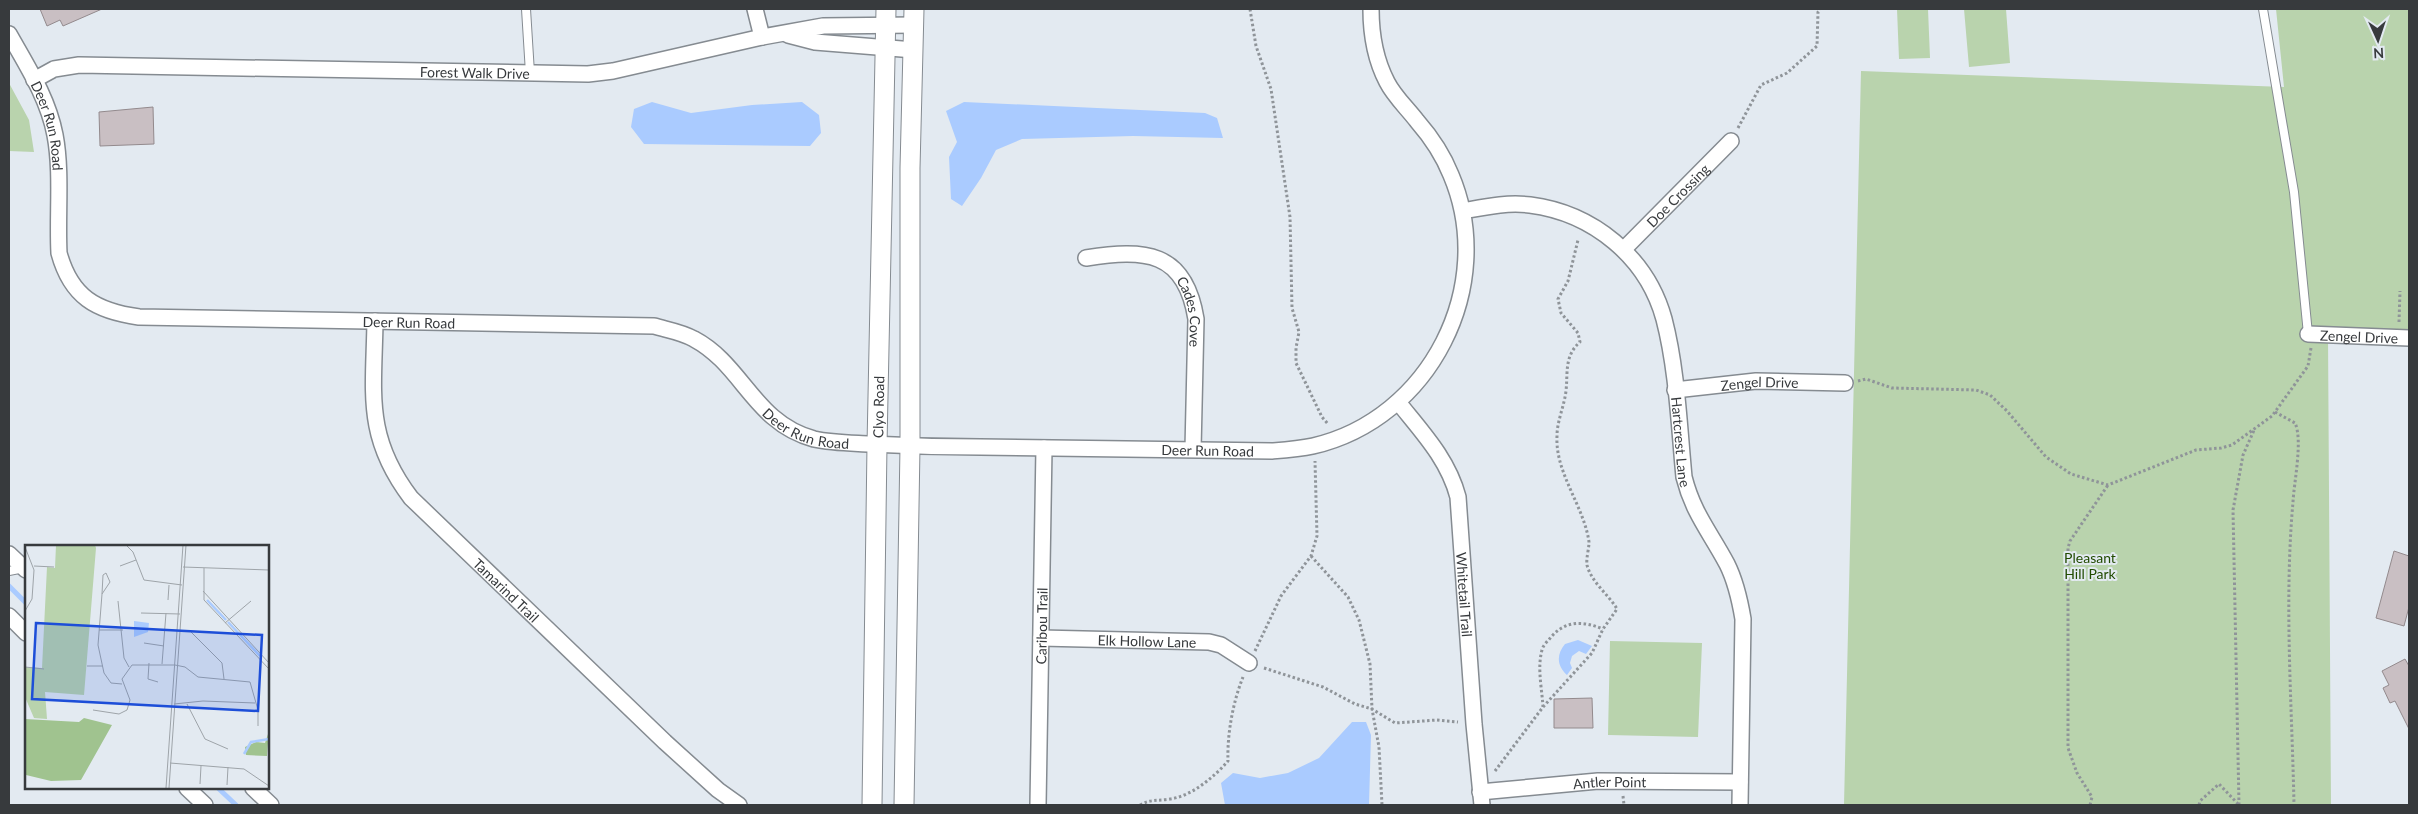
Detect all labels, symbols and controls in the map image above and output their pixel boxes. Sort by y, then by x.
north arrow [2353,15,2403,65]
text: N [2373,45,2385,62]
street label: Forest Walk Drive [420,63,530,81]
street label: Deer Run Road [28,78,67,171]
street label: Doe Crossing [1643,160,1712,230]
street label: Cades Cove [1174,273,1205,347]
street label: Deer Run Road [362,312,455,331]
street label: Zengel Drive [2320,326,2398,346]
street label: Zengel Drive [1720,372,1799,393]
street label: Clyo Road [869,376,887,438]
street label: Hartcrest Lane [1668,396,1695,489]
street label: Deer Run Road [759,404,850,452]
street label: Deer Run Road [1161,441,1254,459]
inset map [25,545,269,789]
park label: Pleasant Hill Park [2064,549,2117,582]
street label: Whitetail Trail [1453,551,1476,638]
street label: Tamarind Trail [470,554,543,625]
street label: Caribou Trail [1032,587,1050,665]
street label: Elk Hollow Lane [1097,631,1196,650]
street label: Antler Point [1572,773,1646,792]

